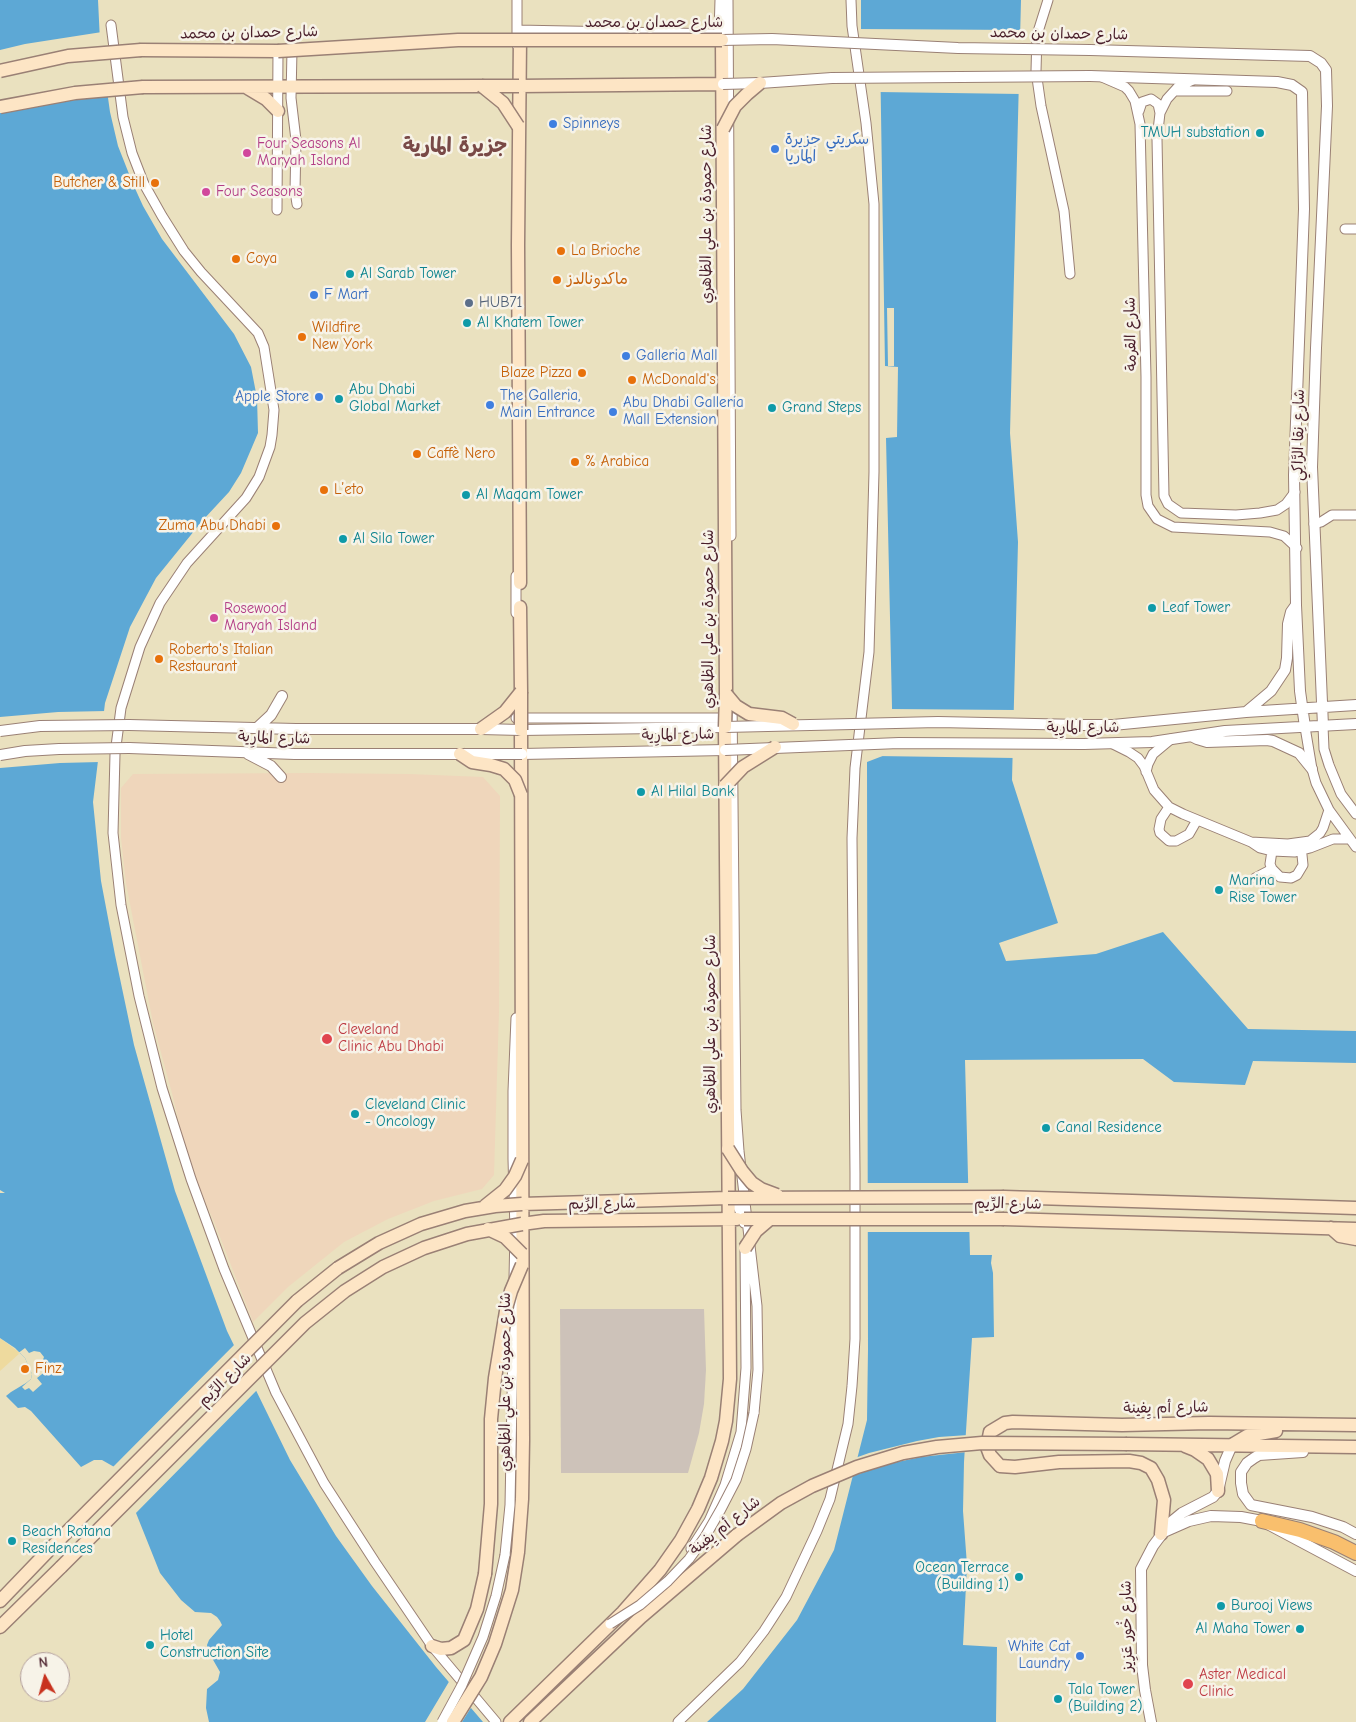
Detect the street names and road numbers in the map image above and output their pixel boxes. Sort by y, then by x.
street label: شارع حمدان بن محمد [585,14,723,32]
street label: شارع حمدان بن محمد [180,23,318,43]
street label: شارع حمدان بن محمد [990,24,1128,44]
street label: شارع حمودة بن علي الظاهري [698,124,716,304]
street label: شارع القرمة [1121,297,1141,371]
street label: شارع نِقا الرَّاكِي [1289,389,1309,481]
street label: شارع حمودة بن علي الظاهري [700,529,718,709]
street label: شارع المارِية [1047,719,1119,737]
street label: شارع المارِية [642,725,714,745]
street label: شارع المارِية [237,728,311,748]
street label: شارع حمودة بن علي الظاهري [702,934,720,1114]
street label: شارع الرِّيم [568,1194,636,1214]
street label: شارع الرِّيم [974,1194,1042,1214]
street label: شارع حمودة بن علي الظاهري [497,1292,515,1472]
street label: شارع الرِّيم [195,1350,255,1410]
street label: شارع أم يِفينة [1123,1398,1209,1418]
street label: شارع أم يِفينة [686,1493,764,1559]
street label: شارع خُور عَزِيز [1117,1580,1137,1672]

